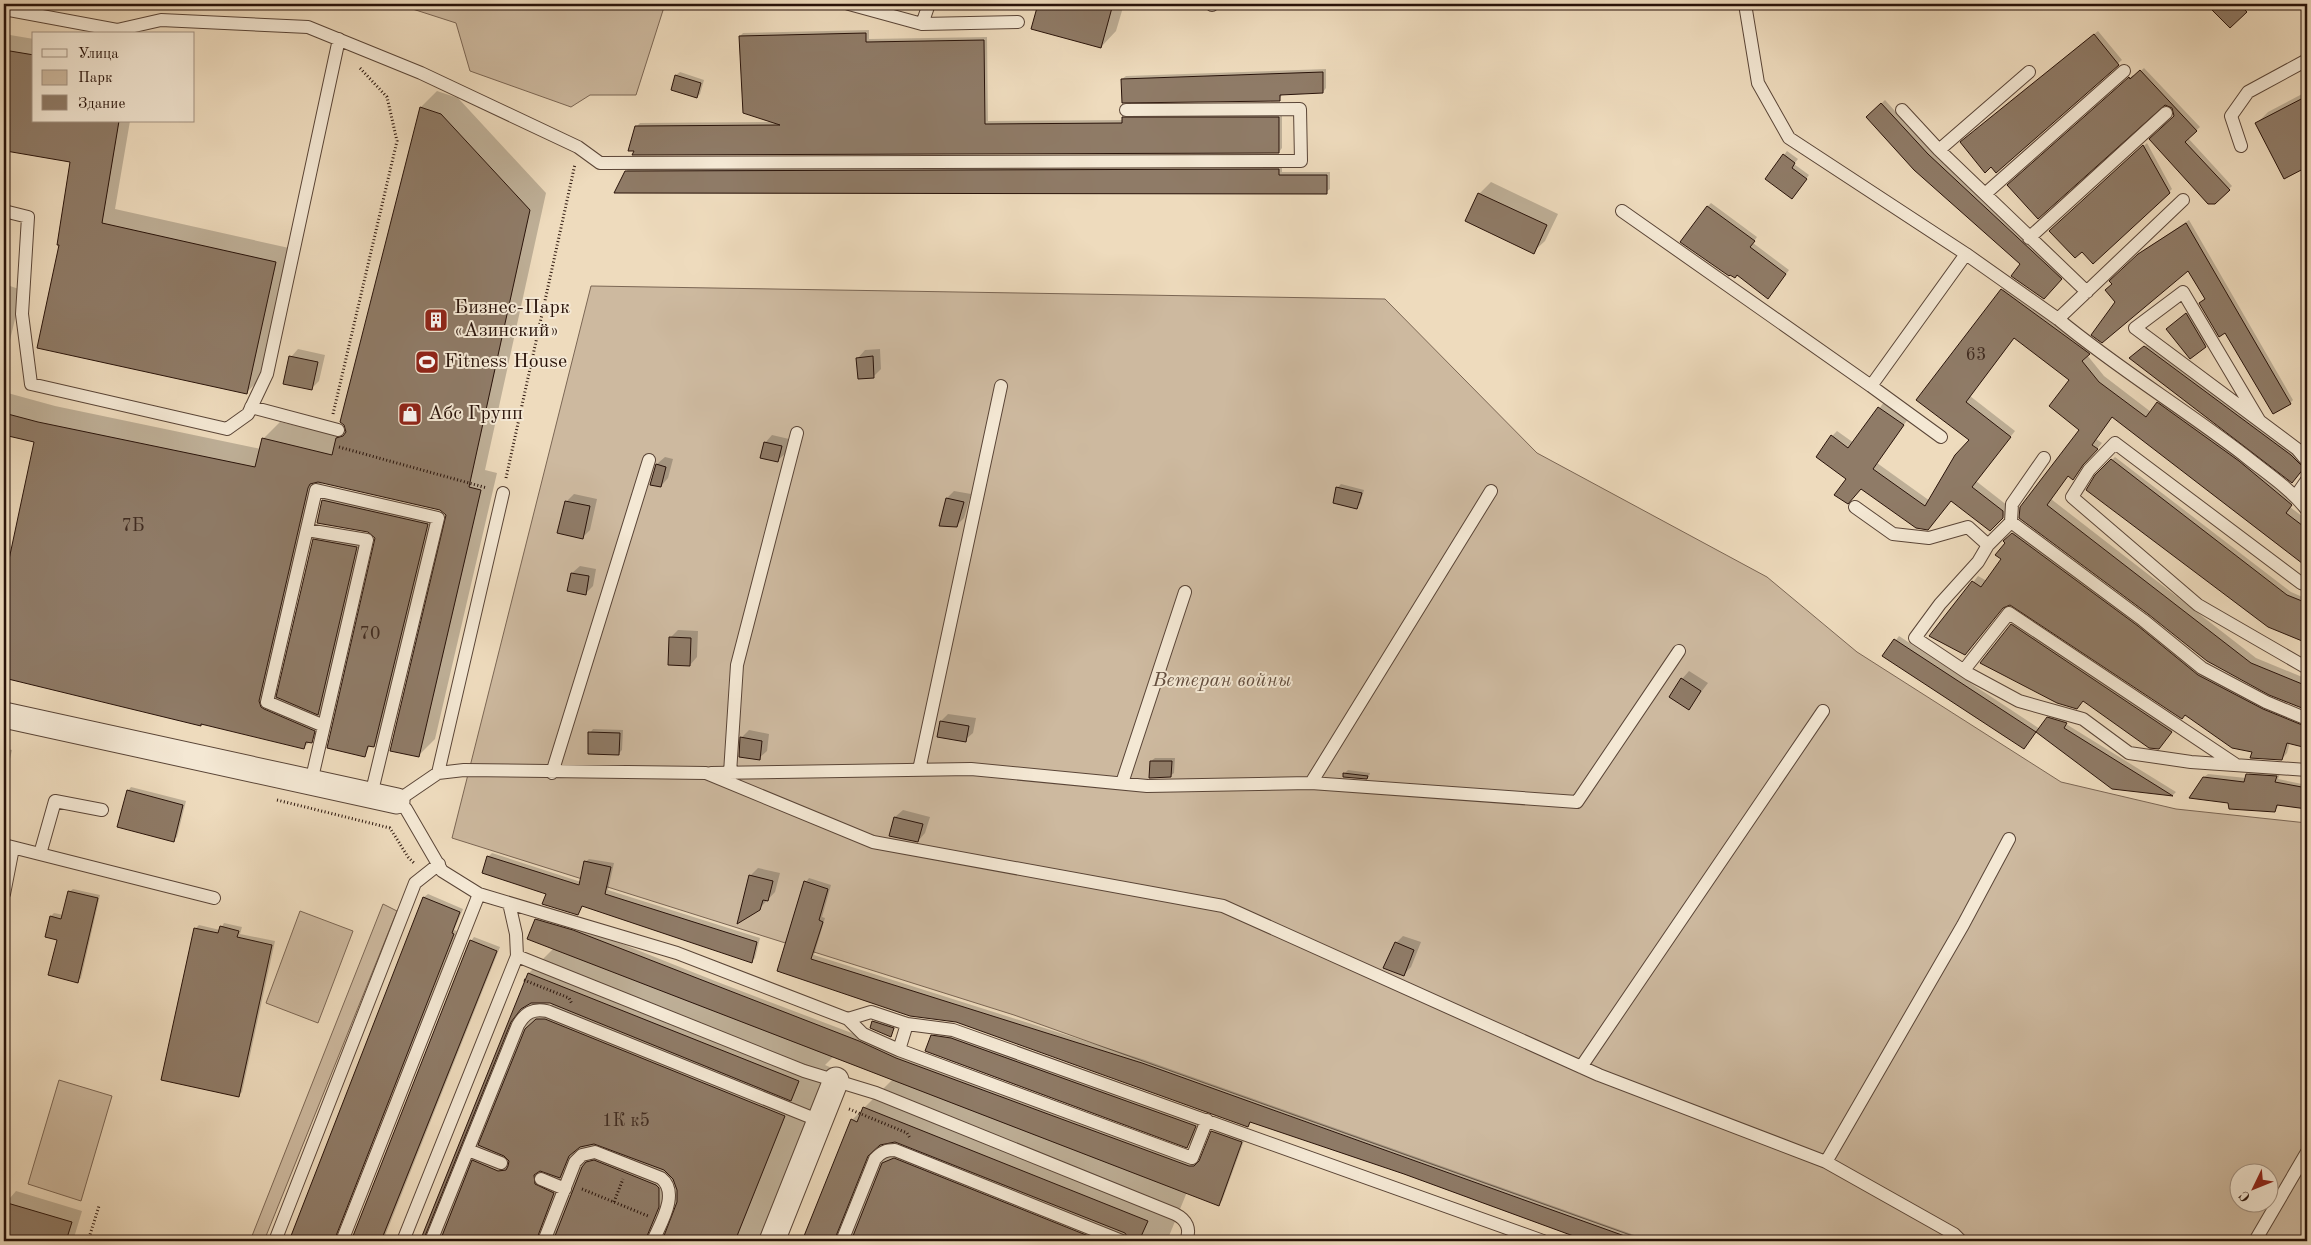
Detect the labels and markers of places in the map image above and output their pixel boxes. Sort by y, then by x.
place label: Бизнес-Парк «Азинский» [454,298,570,341]
building icon: Бизнес-Парк «Азинский» [423,307,449,333]
sports icon: Fitness House [414,349,440,375]
place label: Fitness House [444,352,567,372]
shop icon: Абс Групп [397,401,423,427]
place label: Абс Групп [428,404,523,424]

